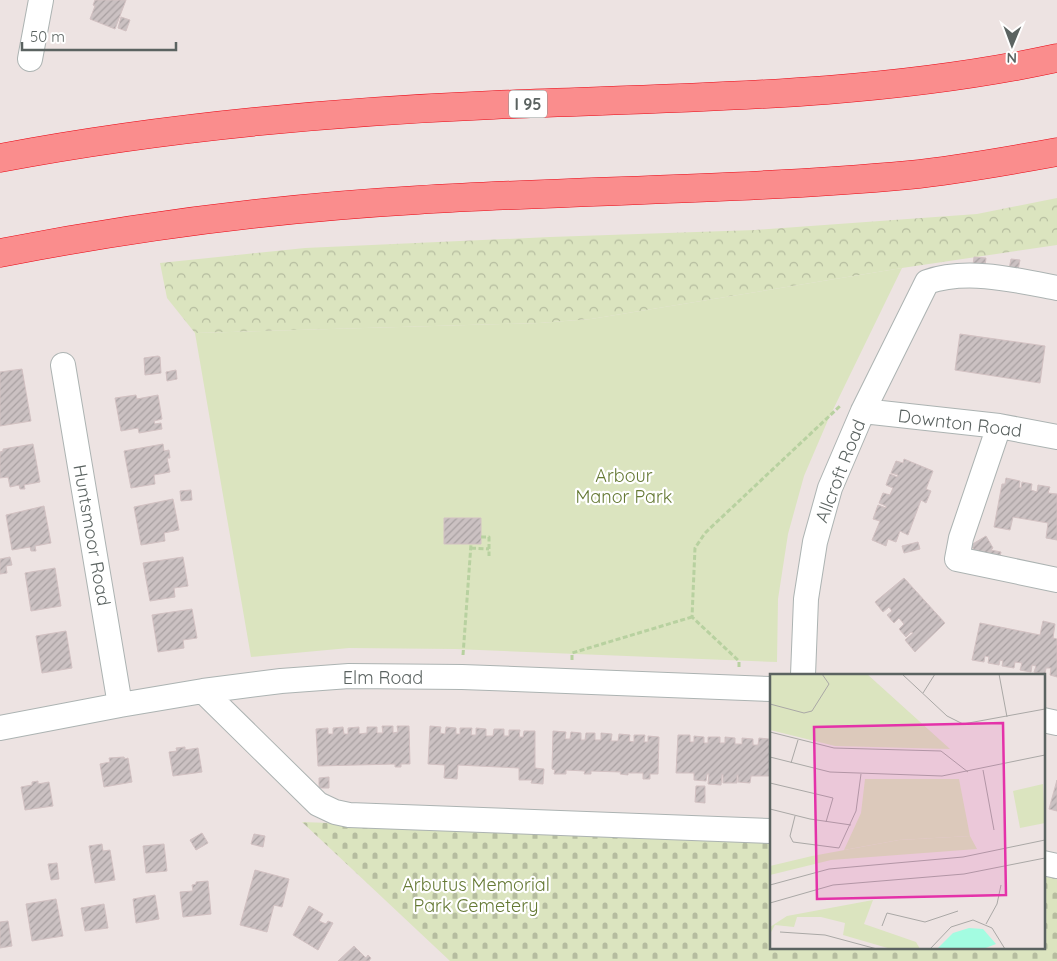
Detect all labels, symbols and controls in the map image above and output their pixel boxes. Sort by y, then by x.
scale bar [22,20,176,52]
north arrow [987,20,1037,70]
text: 50 m [30,27,65,46]
text: N [1006,49,1017,67]
road number: I 95 [509,90,547,118]
street label: Downton Road [897,404,1023,442]
street label: Allcroft Road [810,416,870,526]
street label: Huntsmoor Road [68,463,116,607]
park label: Arbour Manor Park [575,464,673,508]
street label: Elm Road [343,666,423,689]
inset map [770,674,1044,948]
park label: Arbutus Memorial Park Cemetery [402,873,550,917]

